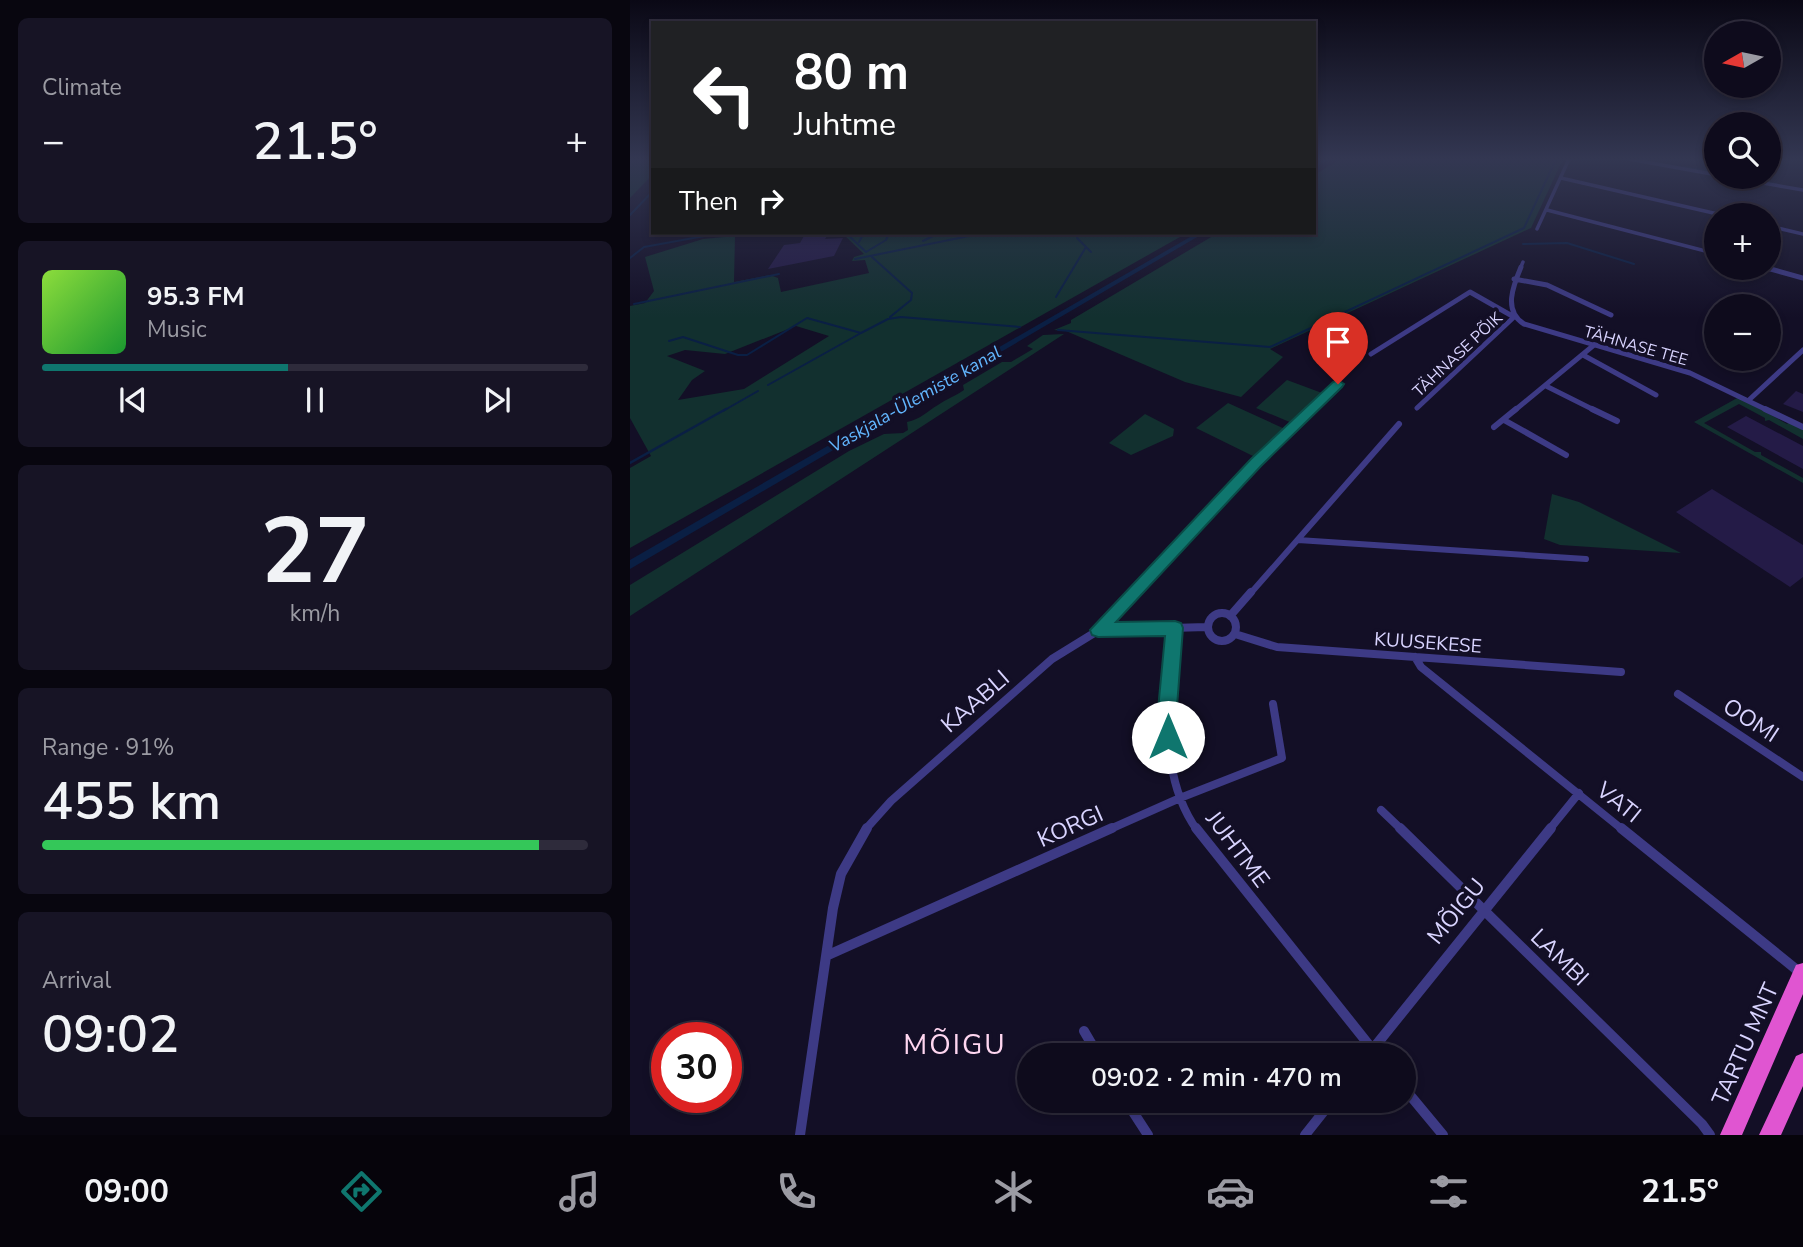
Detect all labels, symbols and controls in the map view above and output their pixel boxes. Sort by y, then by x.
north arrow [1704,21,1782,98]
map controls [1704,21,1781,371]
text: 80 m [794,39,909,106]
icon: left [679,49,770,140]
text: Climate [42,72,122,103]
text: Juhtme [794,103,896,146]
text: 21.5° [252,106,378,177]
button: search [1704,112,1781,189]
text: − [42,116,65,167]
text: + [565,116,588,167]
icon: right [752,182,790,220]
text: Then [679,184,738,219]
button: + [1704,203,1781,280]
text: 95.3 FM [147,279,244,314]
button: − [1704,294,1781,371]
street label: TÄHNASE PÕIK [1408,307,1508,402]
pin [1308,312,1368,384]
text: Music [147,314,207,345]
street label: TÄHNASE TEE [1581,321,1690,371]
icon: arrive [1319,323,1357,361]
water label: Vaskjala-Ülemiste kanal [825,340,1005,458]
icon: previous [114,381,152,419]
icon: pause [296,381,334,419]
icon: next [478,381,516,419]
text: 27 [260,490,370,614]
text: km/h [290,598,340,629]
street label: KUUSEKESE [1373,626,1483,660]
street label: KAABLI [935,663,1016,740]
street label: OOMI [1717,691,1785,750]
position arrow [1131,700,1205,774]
text: Range · 91% [42,732,174,763]
text: 455 km [42,766,221,837]
street label: VATI [1589,774,1648,830]
street label: KORGI [1032,798,1108,855]
street label: JUHTME [1198,804,1277,894]
street label: MÕIGU [1420,872,1493,951]
street label: LAMBI [1524,922,1596,993]
text: Arrival [42,965,111,996]
street label: TARTU MNT [1705,978,1786,1110]
text: 09:02 [42,999,179,1070]
speed limit sign: 30 [651,1022,742,1113]
district label: MÕIGU [903,1026,1007,1064]
text: 09:02 · 2 min · 470 m [1091,1060,1342,1095]
icon: directions [337,1167,386,1216]
icon: music [555,1167,604,1216]
icon: phone [772,1167,821,1216]
icon: climate [989,1167,1038,1216]
icon: car [1206,1167,1255,1216]
icon: filters [1424,1167,1473,1216]
text: 09:00 [84,1170,169,1213]
text: 21.5° [1641,1170,1719,1213]

